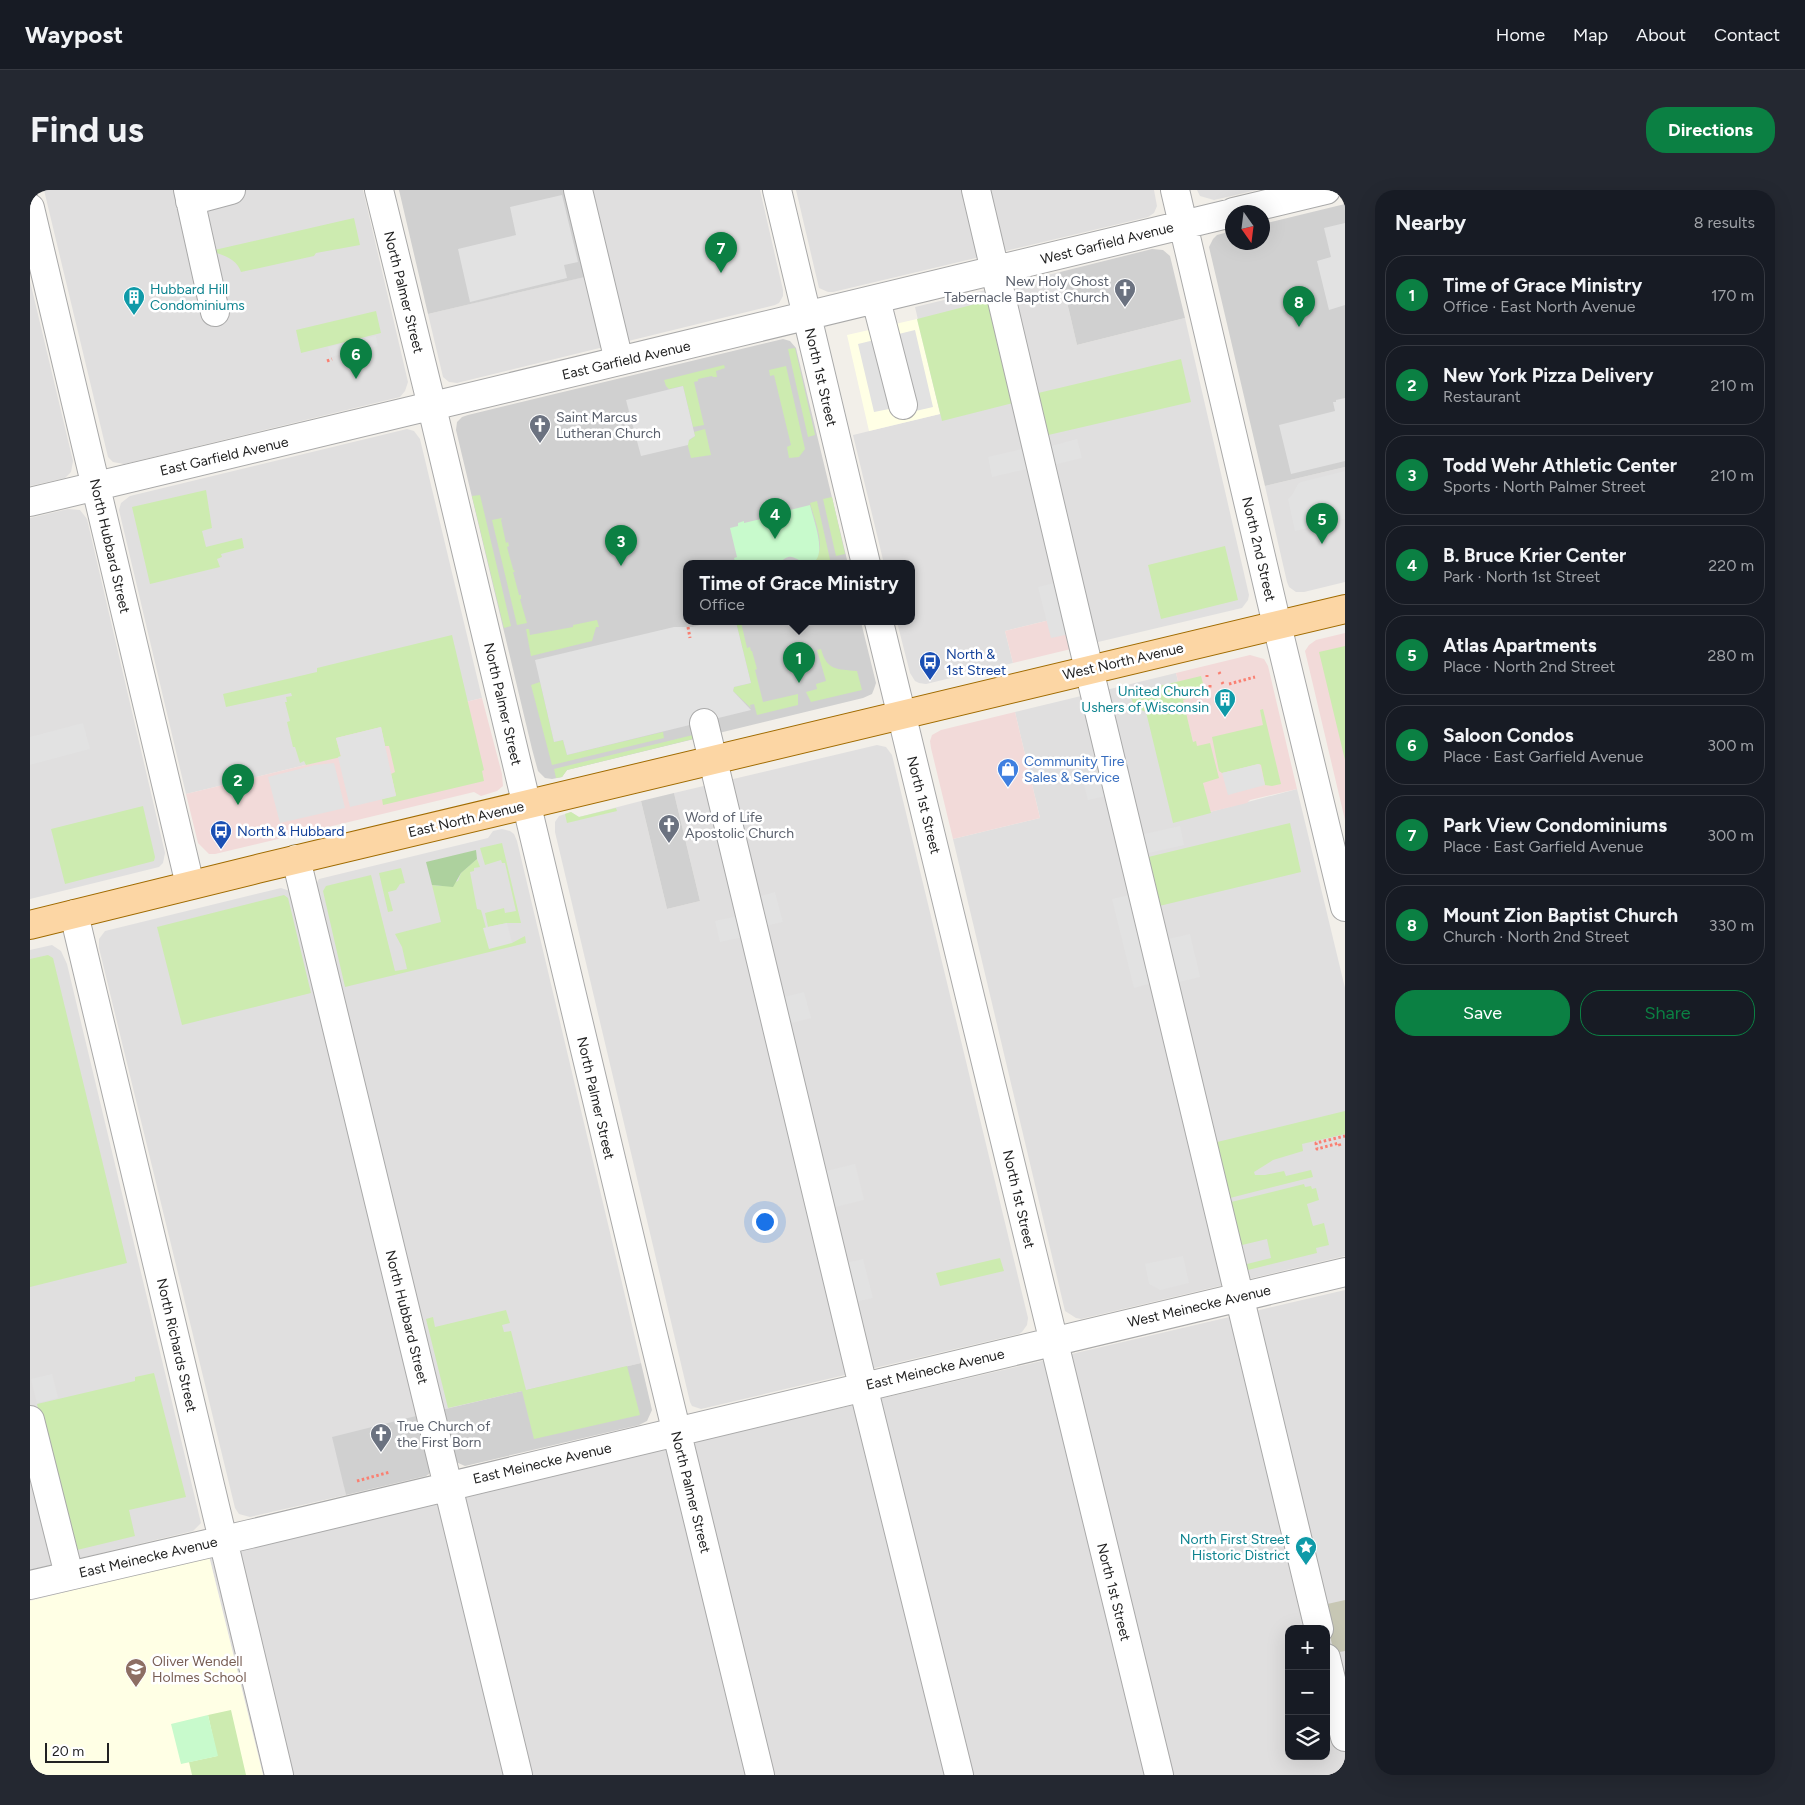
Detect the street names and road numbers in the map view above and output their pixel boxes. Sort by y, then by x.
street label: West Garfield Avenue [1039,219,1176,268]
street label: North Palmer Street [380,229,427,355]
street label: North 1st Street [801,326,840,428]
street label: East Garfield Avenue [560,337,692,384]
street label: East Garfield Avenue [158,433,290,480]
street label: North Hubbard Street [86,477,133,615]
street label: North 2nd Street [1238,495,1279,603]
street label: West North Avenue [1061,639,1185,684]
street label: North Palmer Street [480,641,525,767]
street label: North 1st Street [903,754,944,856]
street label: East North Avenue [407,798,526,841]
street label: North Palmer Street [573,1035,618,1161]
street label: North 1st Street [999,1148,1038,1250]
street label: North Hubbard Street [382,1248,431,1386]
street label: North Richards Street [153,1277,200,1414]
street label: West Meinecke Avenue [1126,1282,1273,1331]
street label: East Meinecke Avenue [864,1345,1006,1394]
street label: North Palmer Street [667,1429,714,1555]
street label: East Meinecke Avenue [471,1439,613,1488]
street label: East Meinecke Avenue [77,1533,219,1582]
street label: North 1st Street [1093,1541,1134,1643]

